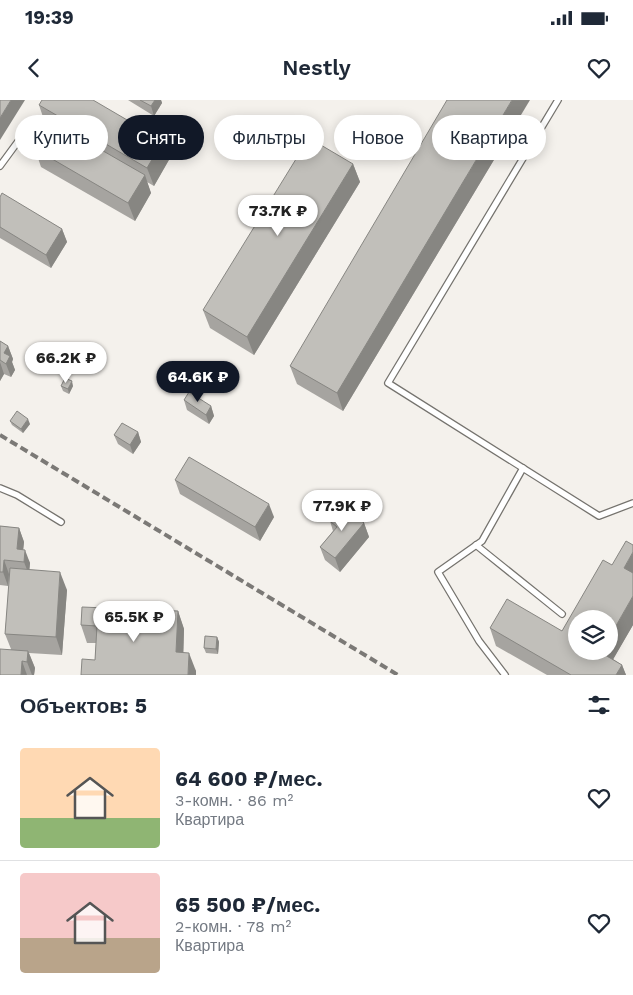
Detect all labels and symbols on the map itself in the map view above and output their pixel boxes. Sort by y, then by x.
pin: 73.7K ₽ [232,194,324,237]
pin: 66.2K ₽ [20,342,112,384]
pin: 64.6K ₽ [152,360,244,403]
pin: 77.9K ₽ [296,490,388,532]
pin: 65.5K ₽ [88,600,180,643]

